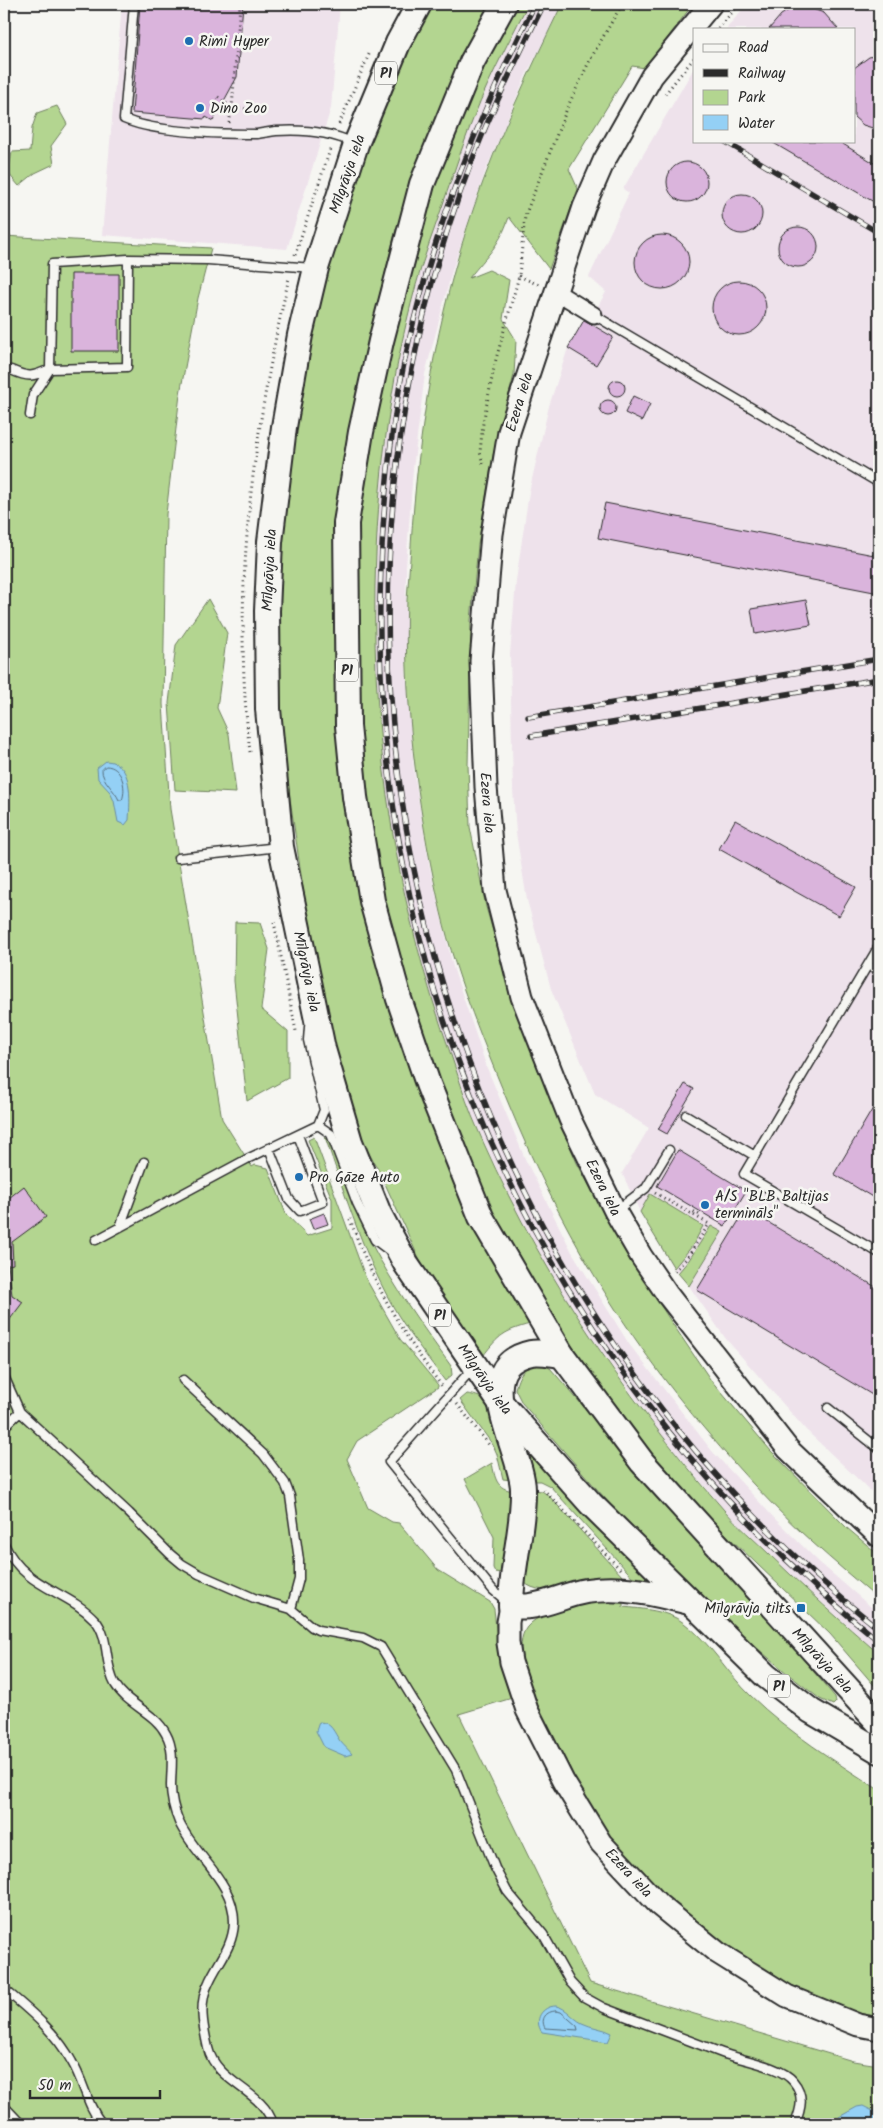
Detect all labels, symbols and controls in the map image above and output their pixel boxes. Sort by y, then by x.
legend [693,28,856,142]
place label: Rimi Hyper [199,30,270,54]
marker: Rimi Hyper [183,35,195,47]
text: Road [738,36,769,60]
road number: P1 [375,62,397,84]
text: Railway [738,62,786,86]
text: Park [738,86,766,110]
place label: Dino Zoo [210,97,267,121]
marker: Dino Zoo [194,102,206,114]
text: Water [738,112,775,136]
street label: Mīlgrāvja iela [323,131,373,217]
street label: Ezera iela [500,370,540,435]
street label: Mīlgrāvja iela [256,528,284,612]
road number: P1 [336,658,358,682]
street label: Ezera iela [472,772,501,835]
street label: Mīlgrāvja iela [286,929,326,1015]
street label: Ezera iela [578,1155,627,1221]
place label: Pro Gāze Auto [309,1166,400,1190]
marker: Pro Gāze Auto [293,1171,305,1183]
place label: A/S "BLB Baltijas termināls" [715,1185,829,1226]
marker: A/S "BLB Baltijas termināls" [699,1199,711,1211]
road number: P1 [429,1304,451,1326]
street label: Mīlgrāvja iela [451,1339,518,1421]
place label: Mīlgrāvja tilts [704,1597,792,1621]
marker: Mīlgrāvja tilts [795,1602,807,1614]
street label: Mīlgrāvja iela [785,1623,858,1700]
road number: P1 [768,1674,790,1698]
street label: Ezera iela [598,1843,658,1904]
scale bar [30,2068,160,2100]
text: 50 m [38,2074,72,2098]

